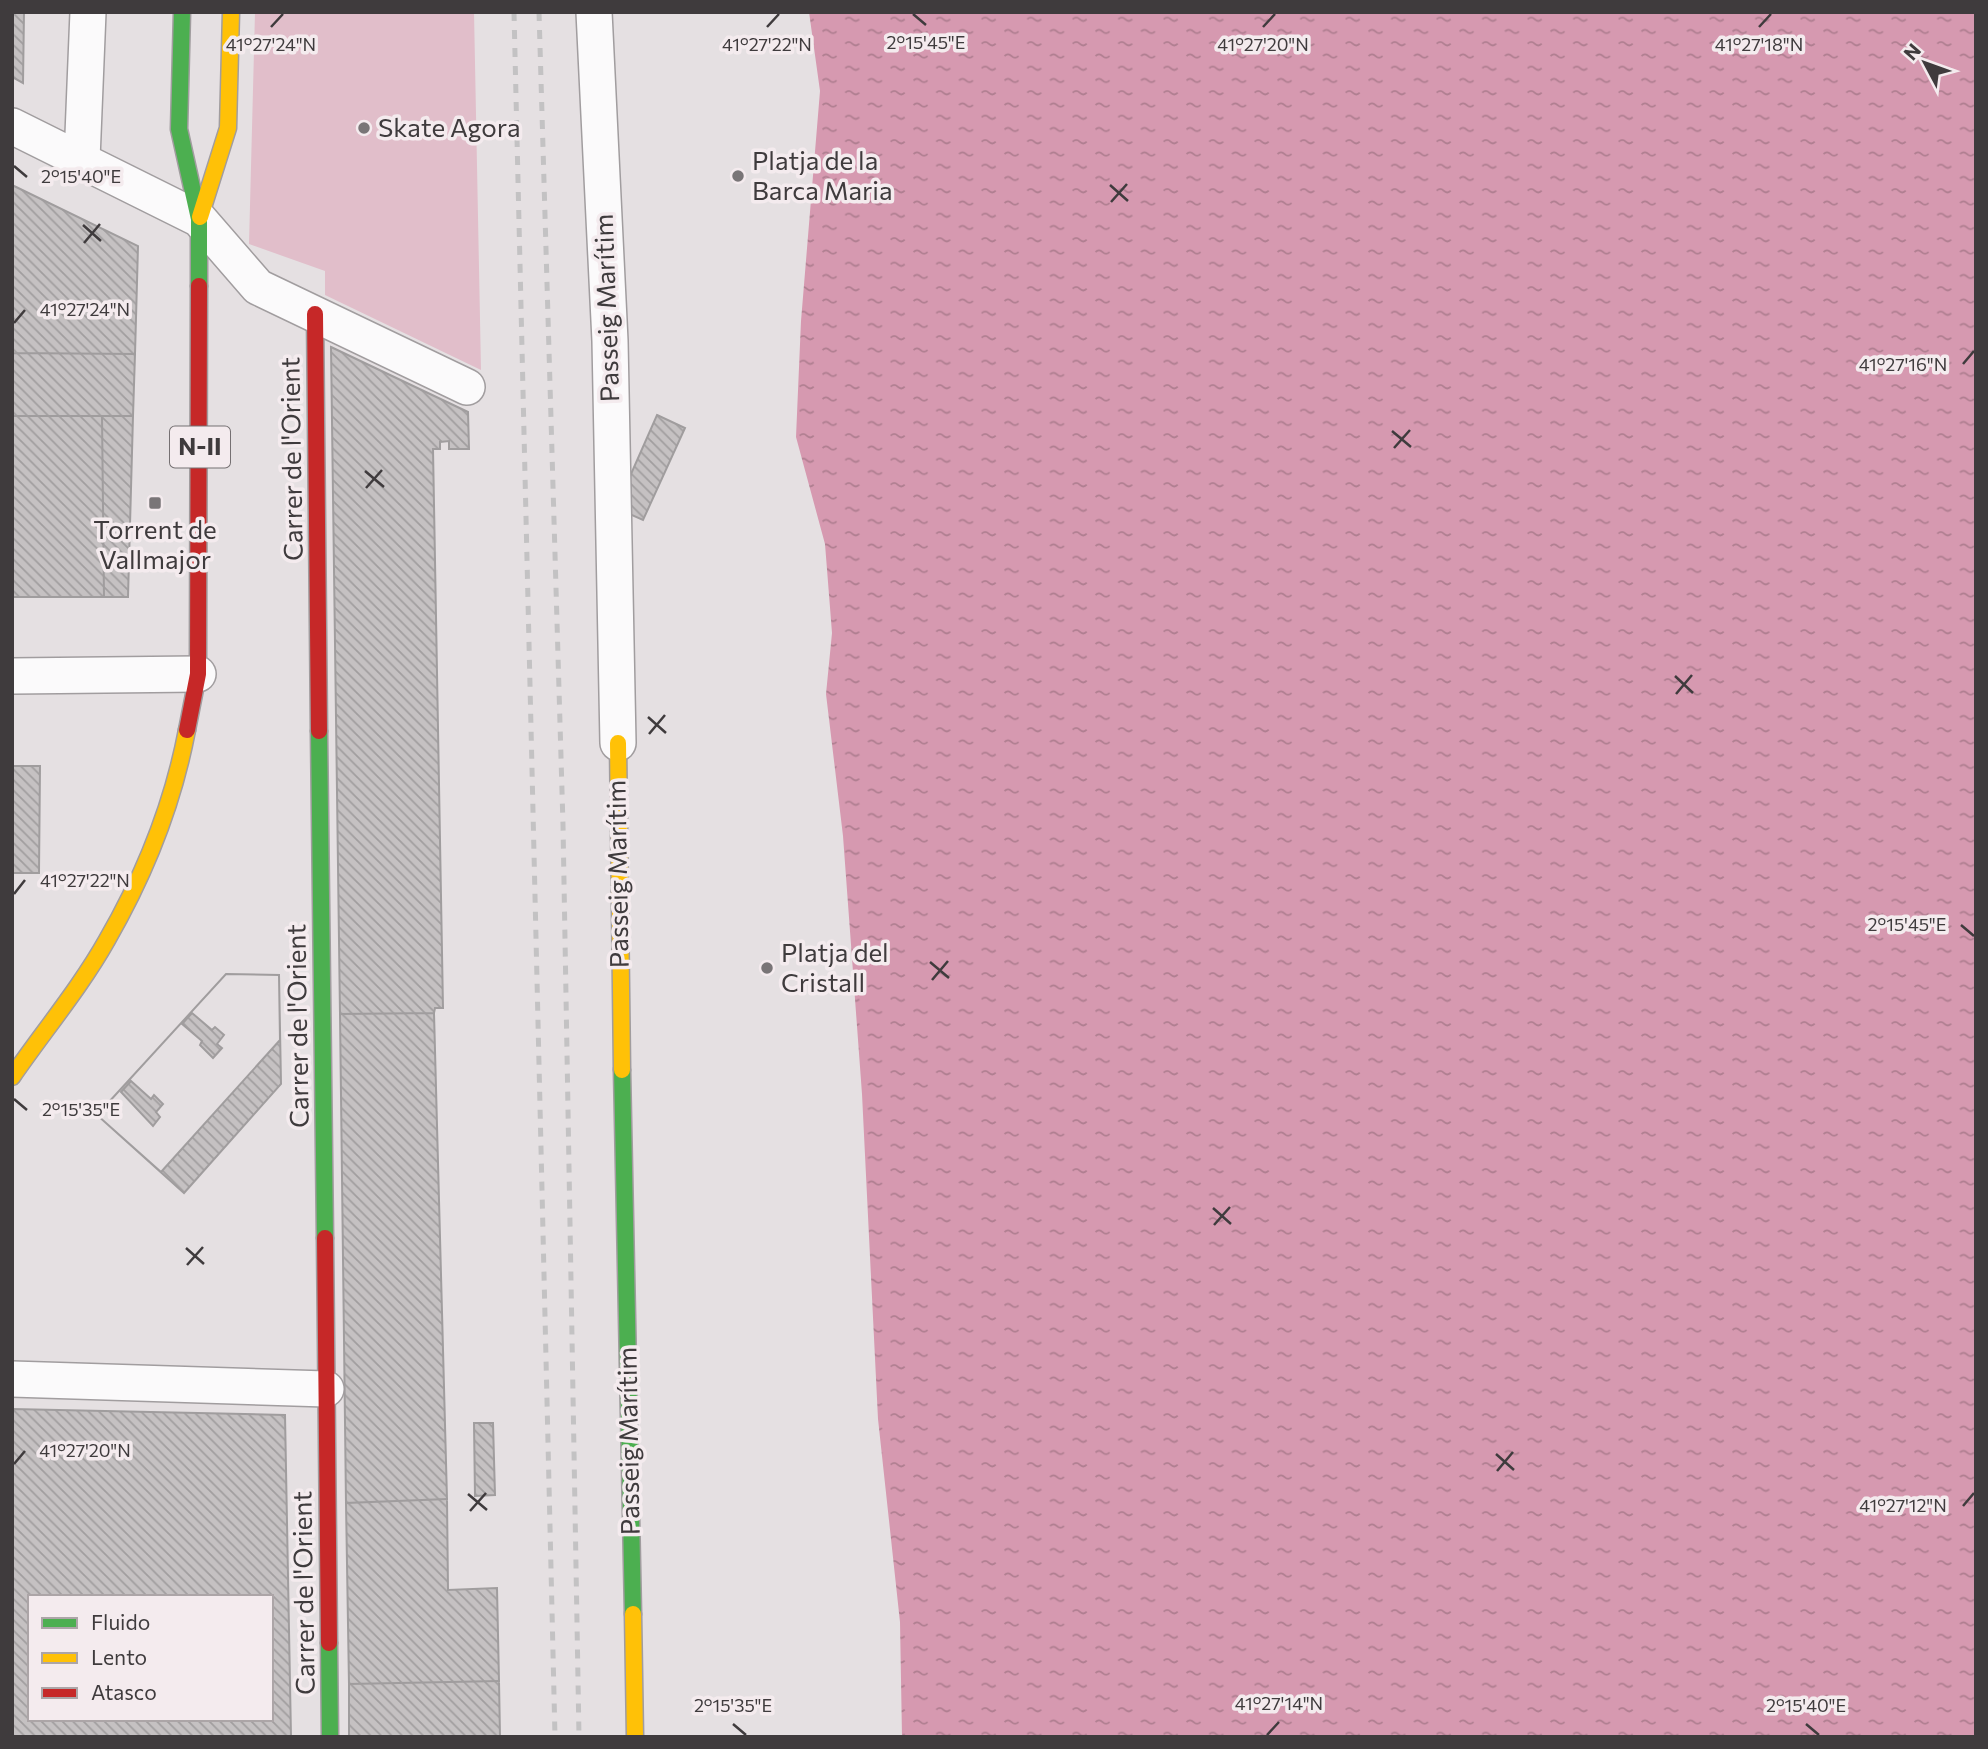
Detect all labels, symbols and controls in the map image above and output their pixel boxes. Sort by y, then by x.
north arrow [1890,28,1960,98]
text: 2°15'45"E [887,31,965,53]
text: 41°27'24"N [226,33,316,55]
text: 41°27'22"N [722,33,812,55]
text: 41°27'20"N [1217,33,1309,55]
text: 41°27'18"N [1715,33,1803,55]
text: N [1898,39,1925,64]
place label: Skate Agora [378,111,521,142]
marker: Skate Agora [356,120,372,136]
place label: Platja de la Barca Maria [752,144,893,205]
text: 2°15'40"E [41,165,121,187]
marker: Platja de la Barca Maria [730,168,746,184]
street label: Passeig Marítim [587,213,624,403]
text: 41°27'24"N [40,298,130,320]
text: 41°27'16"N [1859,353,1947,375]
street label: Carrer de l'Orient [273,357,308,561]
road number: N-II [170,426,230,467]
marker: Torrent de Vallmajor [147,495,163,511]
place label: Torrent de Vallmajor [93,513,217,574]
street label: Passeig Marítim [599,780,634,968]
text: 41°27'22"N [40,869,130,891]
text: 2°15'45"E [1868,913,1946,935]
street label: Carrer de l'Orient [279,924,314,1128]
place label: Platja del Cristall [781,936,889,997]
marker: Platja del Cristall [759,960,775,976]
text: 2°15'35"E [42,1098,120,1120]
street label: Passeig Marítim [610,1347,645,1535]
text: 41°27'20"N [39,1439,131,1461]
street label: Carrer de l'Orient [285,1491,320,1695]
text: 41°27'12"N [1859,1494,1947,1516]
legend [28,1595,273,1721]
text: Fluido [91,1609,150,1634]
text: Lento [91,1644,147,1669]
text: Atasco [91,1679,157,1704]
text: 41°27'14"N [1235,1692,1323,1714]
text: 2°15'35"E [694,1694,772,1716]
text: 2°15'40"E [1766,1694,1846,1716]

